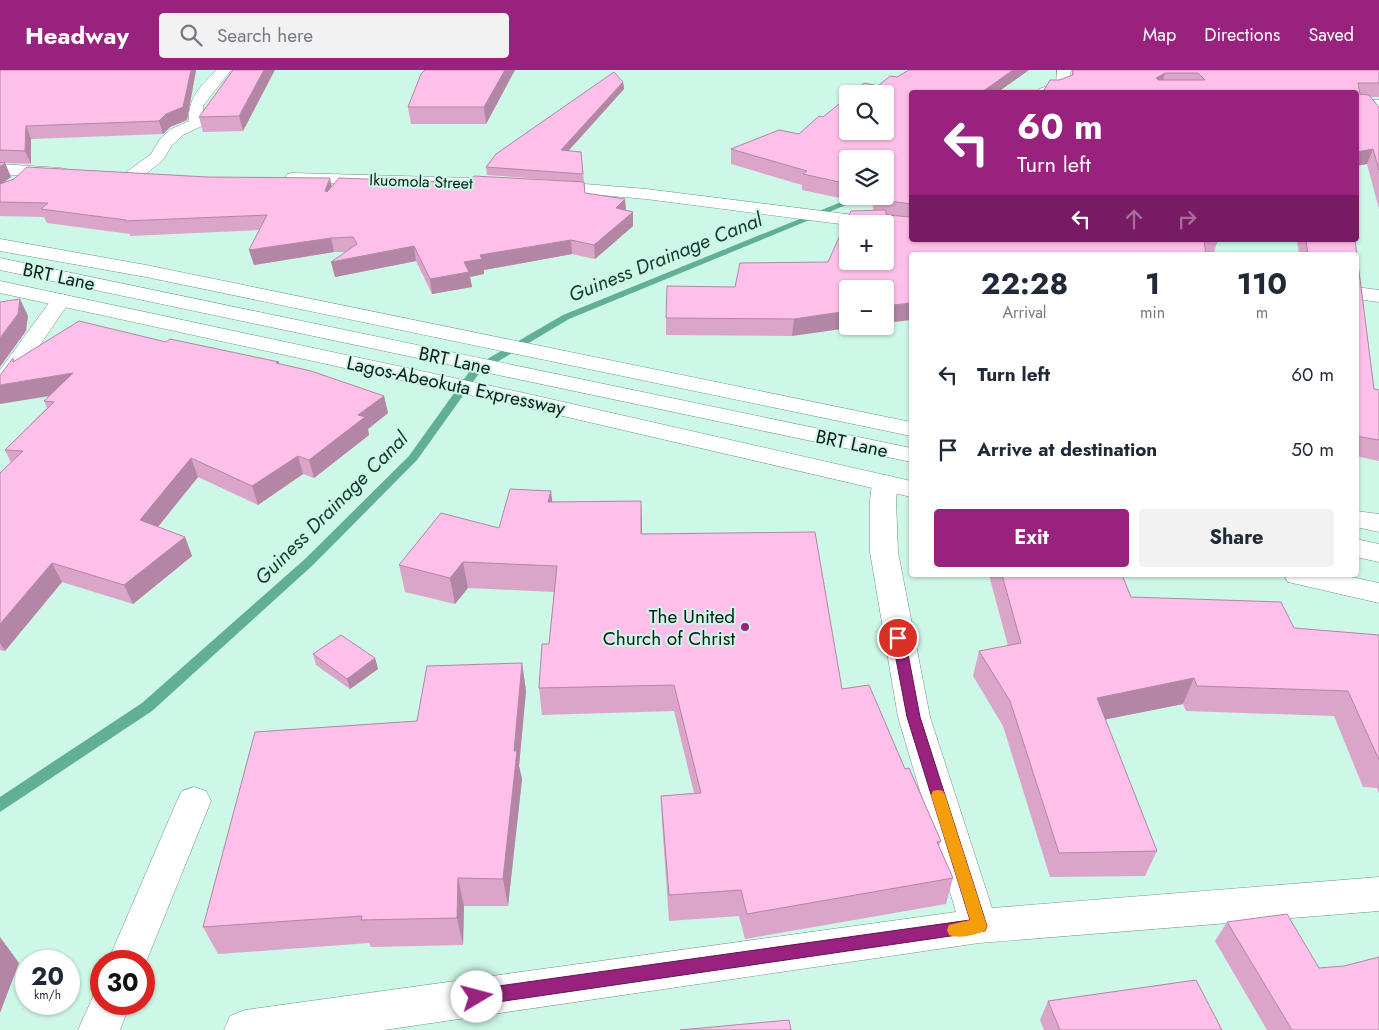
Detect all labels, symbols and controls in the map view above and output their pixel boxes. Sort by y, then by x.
search box [159,13,509,58]
text: Headway [25,18,129,53]
icon: search [177,21,205,49]
text: Search here [217,22,313,49]
text: Map [1143,22,1176,48]
text: Directions [1204,22,1280,48]
text: Saved [1308,22,1354,48]
map controls [839,85,894,335]
button: search [839,85,894,140]
text: 60 m [1017,102,1103,152]
icon: left [934,110,999,175]
text: Turn left [1017,148,1091,180]
button: layers [839,150,894,205]
street label: Ikuomola Street [369,168,473,195]
water label: Guiness Drainage Canal [564,205,768,310]
icon: left [1067,205,1095,233]
icon: ahead [1120,205,1148,233]
icon: right [1173,205,1201,233]
button: + [839,215,894,270]
street label: BRT Lane [20,256,98,297]
text: 22:28 [981,262,1068,305]
text: 1 [1145,262,1160,305]
text: 110 [1237,262,1287,305]
button: − [839,280,894,335]
text: Arrival [1002,301,1047,324]
text: min [1140,301,1165,324]
text: m [1256,301,1268,324]
street label: BRT Lane [416,340,494,381]
street label: Lagos-Abeokuta Expressway [344,349,568,422]
icon: left [934,361,962,389]
text: Turn left [977,361,1050,388]
text: 60 m [1291,361,1334,388]
street label: BRT Lane [813,423,891,464]
water label: Guiness Drainage Canal [248,424,416,592]
icon: arrive [934,436,962,464]
text: Arrive at destination [977,436,1157,463]
text: 50 m [1291,436,1334,463]
button: Exit [934,509,1129,567]
button: Share [1139,509,1334,567]
place label: The United Church of Christ [603,603,735,652]
pin [877,617,919,659]
marker: The United Church of Christ [739,621,751,633]
icon: arrive [884,624,912,652]
speed limit sign: 30 [90,950,155,1015]
text: 20 [31,958,64,994]
position arrow [450,970,502,1022]
text: km/h [34,986,61,1004]

